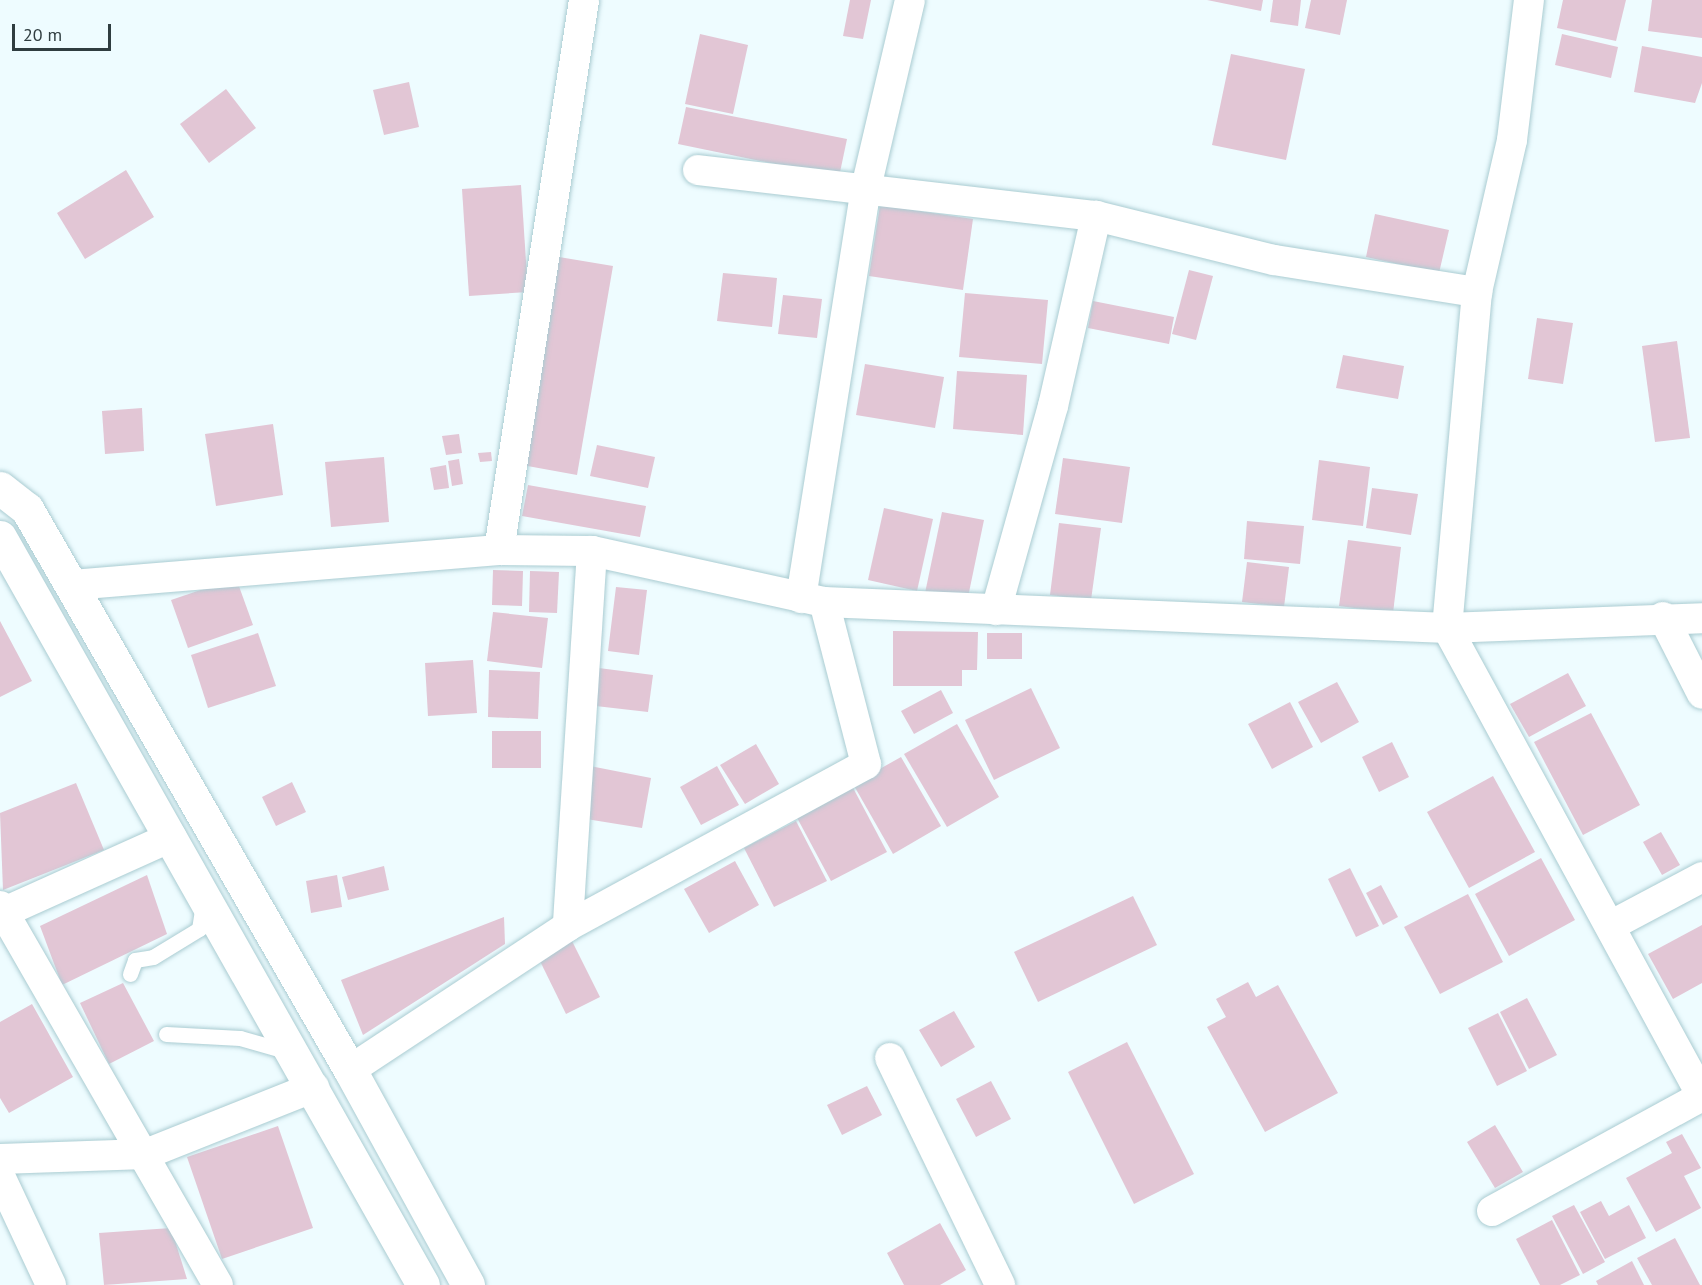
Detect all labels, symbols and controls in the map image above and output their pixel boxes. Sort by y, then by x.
scale bar [15,12,114,50]
text: 20 m [23,23,62,46]

